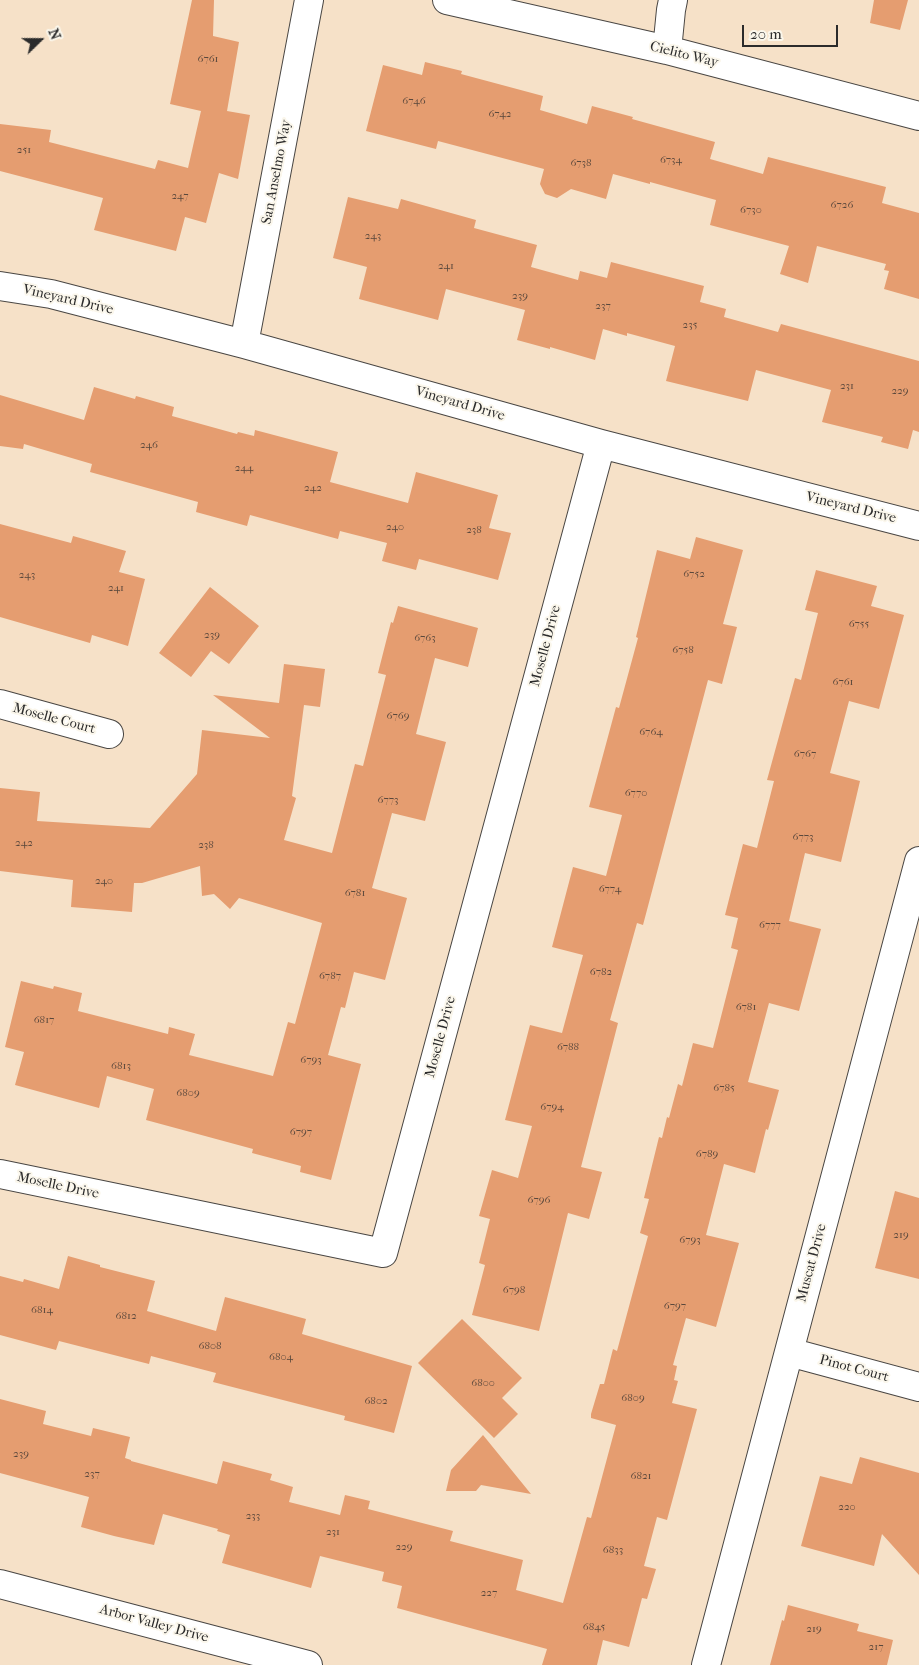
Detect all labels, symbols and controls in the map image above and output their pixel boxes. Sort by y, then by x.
north arrow [15,15,65,65]
scale bar [744,15,840,47]
text: 20 m [750,25,782,43]
text: N [45,26,64,42]
street label: Cielito Way [648,38,720,72]
house number: 6761 [197,52,219,66]
house number: 6746 [402,94,426,108]
house number: 6742 [488,107,512,121]
street label: San Anselmo Way [259,118,295,226]
house number: 251 [17,143,31,157]
house number: 6734 [660,153,682,167]
house number: 6738 [570,156,592,170]
house number: 247 [171,189,189,203]
house number: 6726 [831,198,853,212]
house number: 6730 [740,203,762,217]
house number: 243 [365,229,381,243]
house number: 241 [438,259,454,273]
street label: Vineyard Drive [21,281,115,319]
house number: 239 [512,289,528,303]
house number: 237 [595,299,611,313]
house number: 235 [683,318,697,332]
house number: 231 [840,379,854,393]
street label: Vineyard Drive [413,383,507,425]
house number: 229 [891,384,909,398]
house number: 246 [140,438,158,452]
house number: 244 [235,461,253,475]
house number: 242 [304,481,322,495]
street label: Vineyard Drive [804,489,898,527]
house number: 240 [386,520,404,534]
house number: 238 [466,523,482,537]
house number: 6752 [683,567,705,581]
house number: 243 [19,568,35,582]
house number: 241 [108,581,124,595]
street label: Moselle Drive [527,603,565,689]
house number: 6755 [849,617,869,631]
house number: 239 [204,628,220,642]
house number: 6763 [414,631,436,645]
house number: 6758 [672,643,694,657]
house number: 6761 [832,675,854,689]
street label: Moselle Court [11,700,97,738]
house number: 6769 [387,709,409,723]
house number: 6764 [639,725,663,739]
house number: 6767 [794,747,816,761]
house number: 6770 [625,786,647,800]
house number: 6773 [377,793,399,807]
house number: 6773 [792,830,814,844]
house number: 242 [15,836,33,850]
house number: 238 [198,838,214,852]
house number: 240 [95,874,113,888]
house number: 6774 [599,882,621,896]
house number: 6781 [345,886,365,900]
house number: 6777 [759,918,781,932]
house number: 6782 [590,965,612,979]
house number: 6787 [319,969,341,983]
street label: Moselle Drive [422,994,460,1080]
house number: 6781 [736,1000,756,1014]
house number: 6817 [34,1013,54,1027]
house number: 6788 [557,1040,579,1054]
house number: 6793 [300,1053,322,1067]
house number: 6813 [111,1059,131,1073]
house number: 6785 [713,1081,735,1095]
house number: 6809 [176,1086,200,1100]
house number: 6794 [540,1100,564,1114]
house number: 6797 [290,1125,312,1139]
house number: 6789 [696,1147,718,1161]
street label: Moselle Drive [15,1169,101,1203]
house number: 6796 [528,1193,550,1207]
street label: Muscat Drive [793,1222,831,1304]
house number: 219 [893,1228,909,1242]
house number: 6793 [679,1233,701,1247]
house number: 6798 [503,1283,525,1297]
house number: 6797 [664,1299,686,1313]
house number: 6814 [31,1303,53,1317]
house number: 6812 [115,1309,137,1323]
house number: 6808 [198,1339,222,1353]
house number: 6804 [269,1350,293,1364]
street label: Pinot Court [818,1352,890,1386]
house number: 6800 [471,1376,495,1390]
house number: 6809 [621,1391,645,1405]
house number: 6802 [364,1394,388,1408]
house number: 239 [13,1447,29,1461]
house number: 237 [84,1467,100,1481]
house number: 6821 [630,1469,652,1483]
house number: 220 [838,1500,856,1514]
house number: 233 [246,1509,260,1523]
house number: 231 [326,1525,340,1539]
house number: 229 [395,1540,413,1554]
house number: 6833 [603,1543,623,1557]
house number: 227 [481,1586,497,1600]
street label: Arbor Valley Drive [98,1601,210,1647]
house number: 6845 [583,1620,605,1634]
house number: 219 [806,1622,822,1636]
house number: 217 [869,1640,883,1654]

